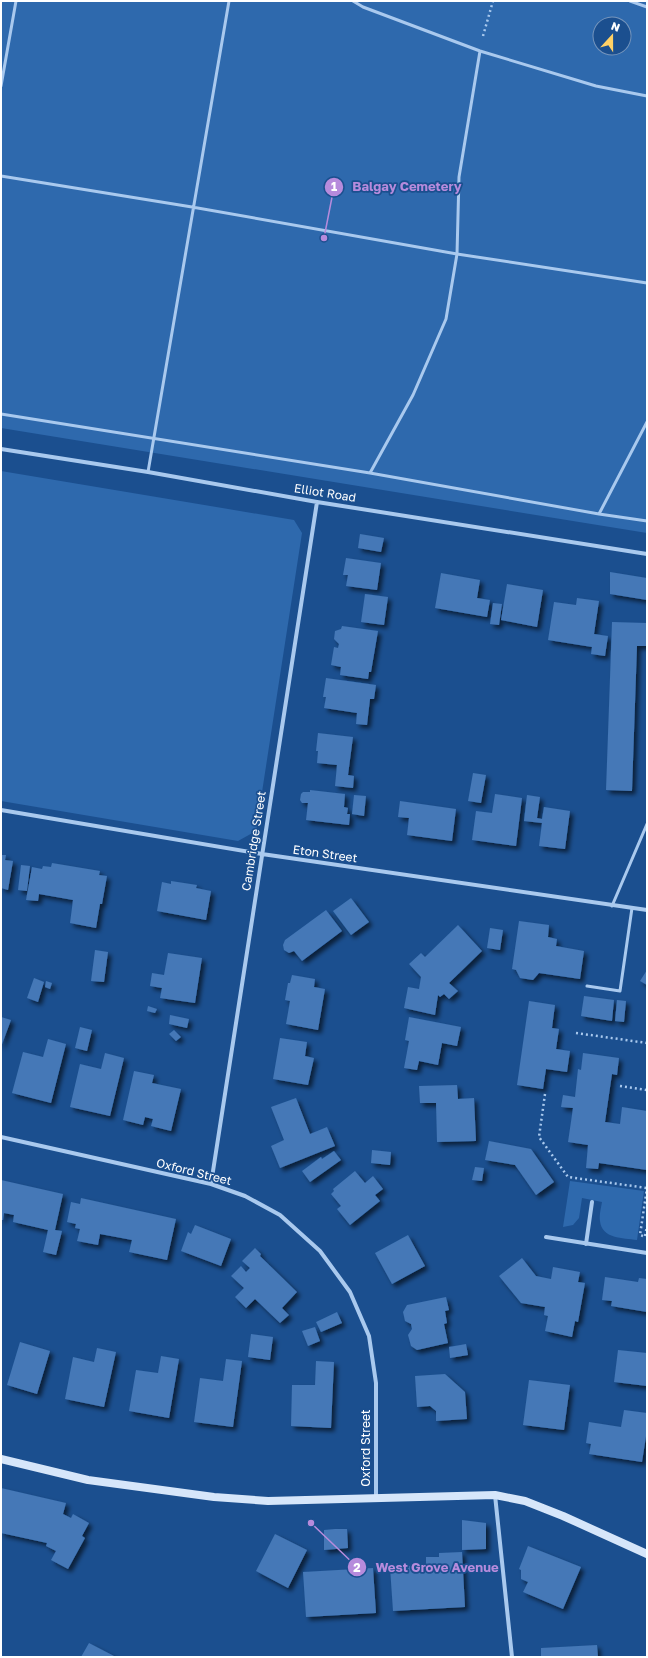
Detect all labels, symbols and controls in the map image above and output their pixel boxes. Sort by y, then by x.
north arrow [592,16,632,56]
text: N [610,19,622,34]
callout: Balgay Cemetery [324,174,469,199]
text: Balgay Cemetery [352,178,462,194]
text: 1 [331,179,337,194]
street label: Elliot Road [293,480,357,505]
street label: Cambridge Street [238,790,269,892]
street label: Eton Street [292,842,359,865]
street label: Oxford Street [155,1155,234,1188]
street label: Oxford Street [358,1409,373,1487]
callout: West Grove Avenue [347,1555,506,1580]
text: West Grove Avenue [375,1559,499,1575]
text: 2 [353,1560,361,1575]

